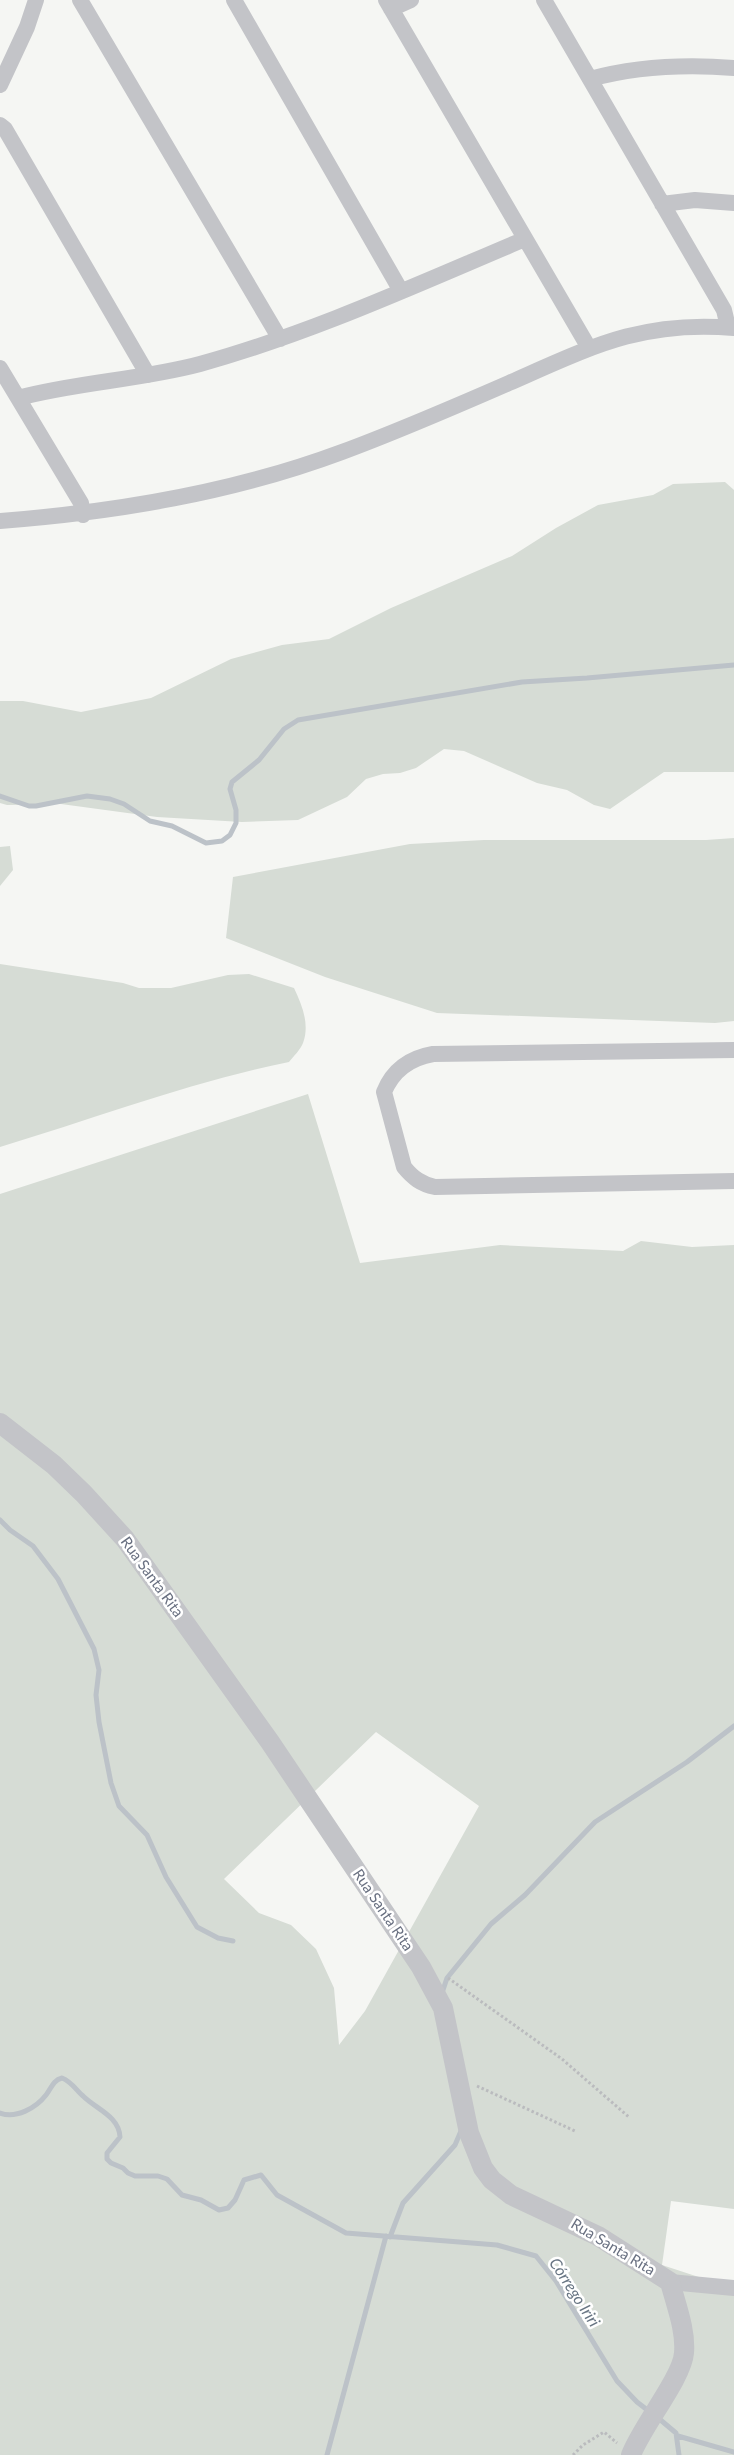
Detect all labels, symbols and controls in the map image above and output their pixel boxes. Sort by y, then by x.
street label: Rua Santa Rita [118,1533,188,1620]
street label: Rua Santa Rita [350,1865,418,1954]
street label: Rua Santa Rita [568,2214,659,2278]
water label: Córrego Iriri [546,2254,605,2330]

